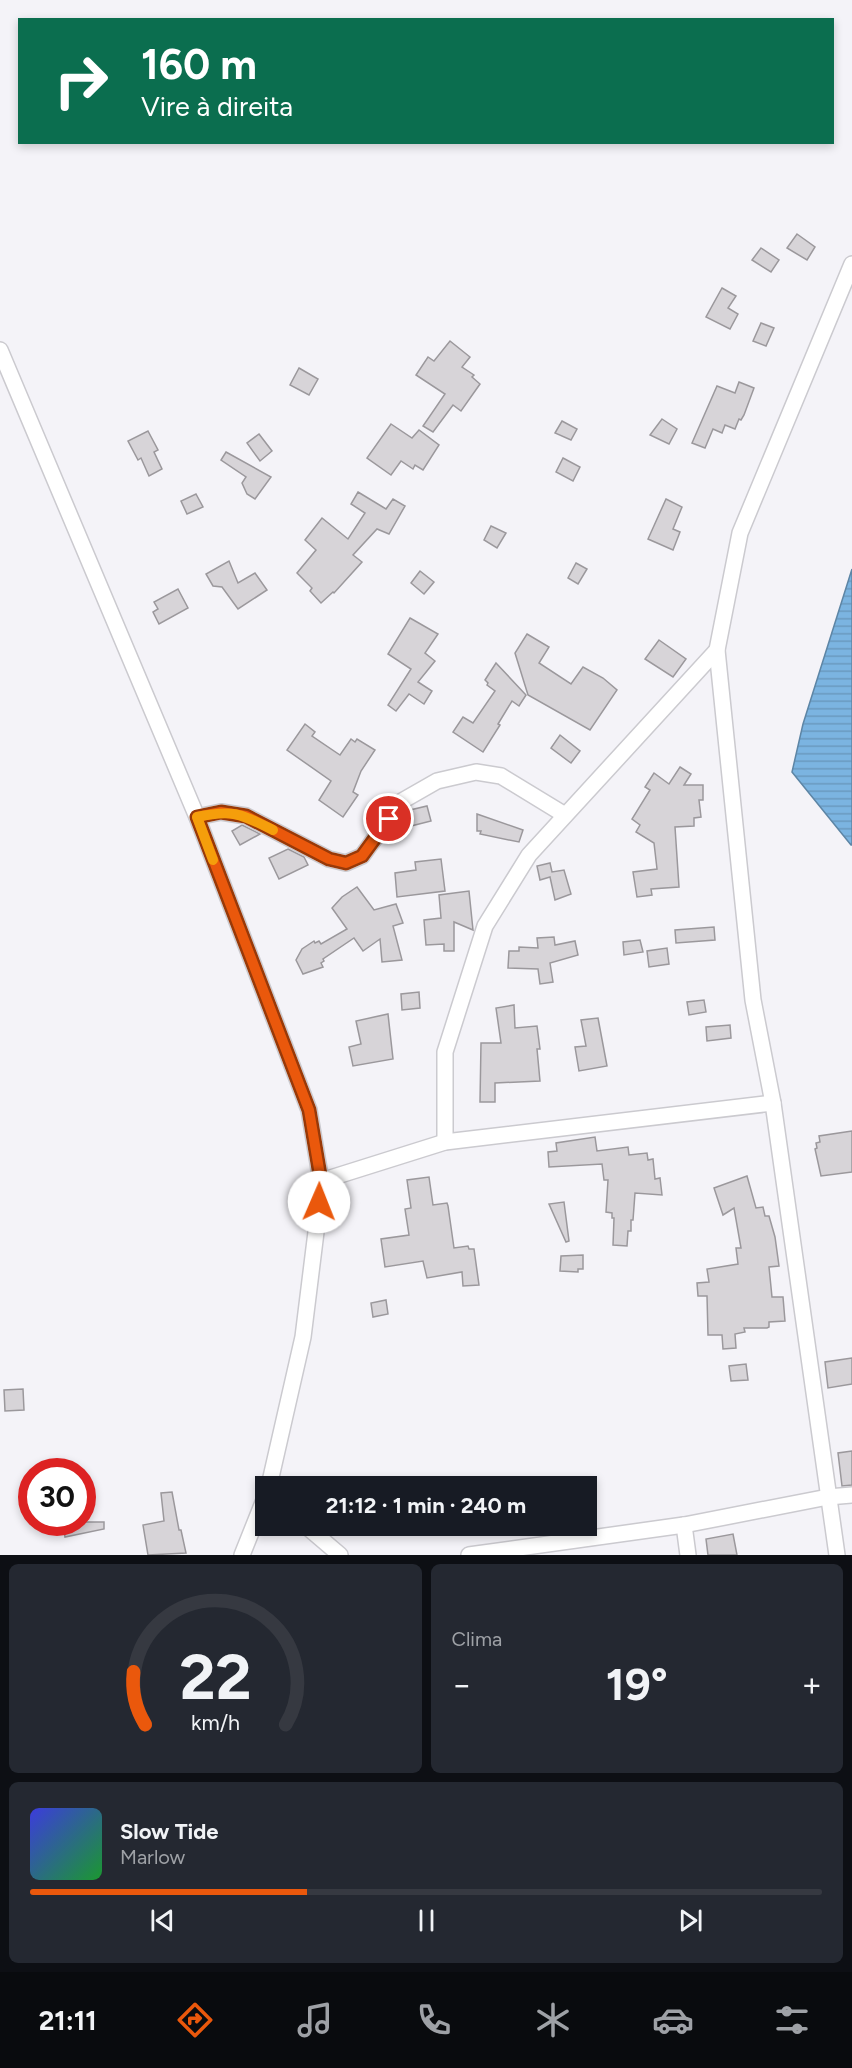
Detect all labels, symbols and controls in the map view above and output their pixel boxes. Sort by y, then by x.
text: 160 m [141,39,257,90]
icon: right [42,42,120,120]
text: Vire à direita [141,90,293,123]
pin [363,793,414,844]
icon: arrive [372,802,405,835]
position arrow [287,1170,351,1234]
speed limit sign: 30 [18,1458,96,1536]
text: 21:12 · 1 min · 240 m [326,1492,526,1519]
text: Clima [452,1627,502,1651]
text: 22 [179,1640,251,1715]
text: 19° [606,1657,668,1711]
text: − [452,1665,472,1704]
text: + [801,1665,822,1704]
text: km/h [191,1711,240,1736]
text: Slow Tide [120,1818,219,1845]
text: Marlow [120,1845,185,1869]
icon: previous [146,1904,179,1937]
icon: pause [410,1904,443,1937]
icon: next [674,1904,707,1937]
icon: directions [174,1999,216,2041]
icon: music [294,1999,336,2041]
icon: phone [413,1999,455,2041]
icon: climate [532,1999,574,2041]
icon: car [652,1999,694,2041]
icon: filters [771,1999,813,2041]
text: 21:11 [39,2004,97,2037]

